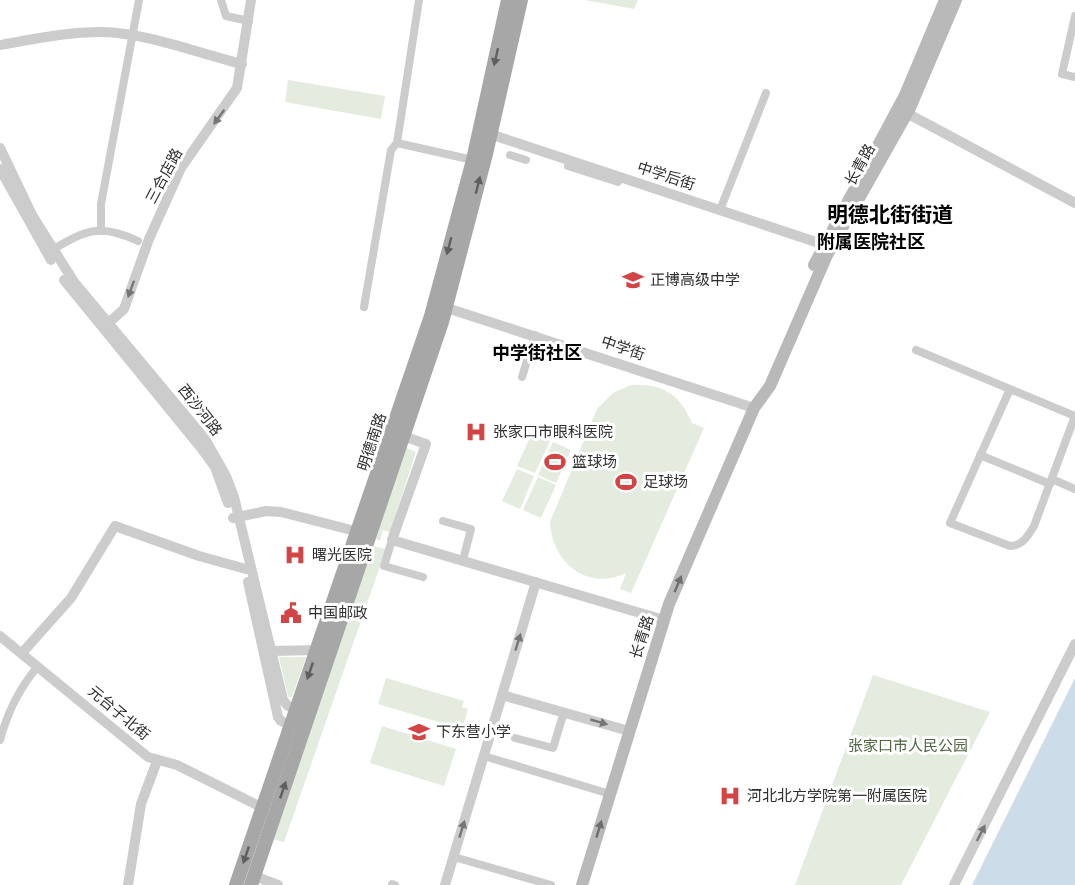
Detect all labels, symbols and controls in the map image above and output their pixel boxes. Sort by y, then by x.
one-way arrow [490,48,500,66]
one-way arrow [213,108,225,124]
street label: 长青路 [841,141,879,189]
street label: 三合店路 [142,145,186,207]
street label: 中学后街 [635,158,697,194]
one-way arrow [473,176,483,194]
district label: 明德北街街道 [827,202,953,227]
district label: 附属医院社区 [817,231,925,253]
one-way arrow [444,238,453,256]
school or university icon: 正博高级中学 [621,268,645,292]
place label: 正博高级中学 [650,271,740,289]
one-way arrow [125,281,135,299]
street label: 中学街 [599,332,647,364]
district label: 中学街社区 [492,342,582,364]
street label: 西沙河路 [174,381,226,439]
street label: 明德南路 [354,411,390,473]
hospital icon: 张家口市眼科医院 [464,420,488,444]
place label: 张家口市眼科医院 [493,423,613,441]
sports icon: 篮球场 [543,450,567,474]
place label: 篮球场 [572,453,617,471]
sports icon: 足球场 [614,470,638,494]
place label: 足球场 [643,473,688,491]
hospital icon: 曙光医院 [283,543,307,567]
place label: 曙光医院 [312,546,372,564]
one-way arrow [673,574,683,592]
public building icon: 中国邮政 [279,601,303,625]
place label: 中国邮政 [308,604,368,622]
street label: 长青路 [626,613,658,661]
one-way arrow [514,633,523,651]
one-way arrow [305,662,315,680]
street label: 元台子北街 [84,682,154,744]
one-way arrow [590,718,608,727]
school or university icon: 下东营小学 [407,720,431,744]
place label: 下东营小学 [436,723,511,741]
park label: 张家口市人民公园 [848,737,968,755]
one-way arrow [278,781,288,799]
hospital icon: 河北北方学院第一附属医院 [718,784,742,808]
place label: 河北北方学院第一附属医院 [747,787,927,805]
one-way arrow [458,820,467,838]
one-way arrow [595,820,604,838]
one-way arrow [976,824,986,841]
one-way arrow [241,846,251,864]

